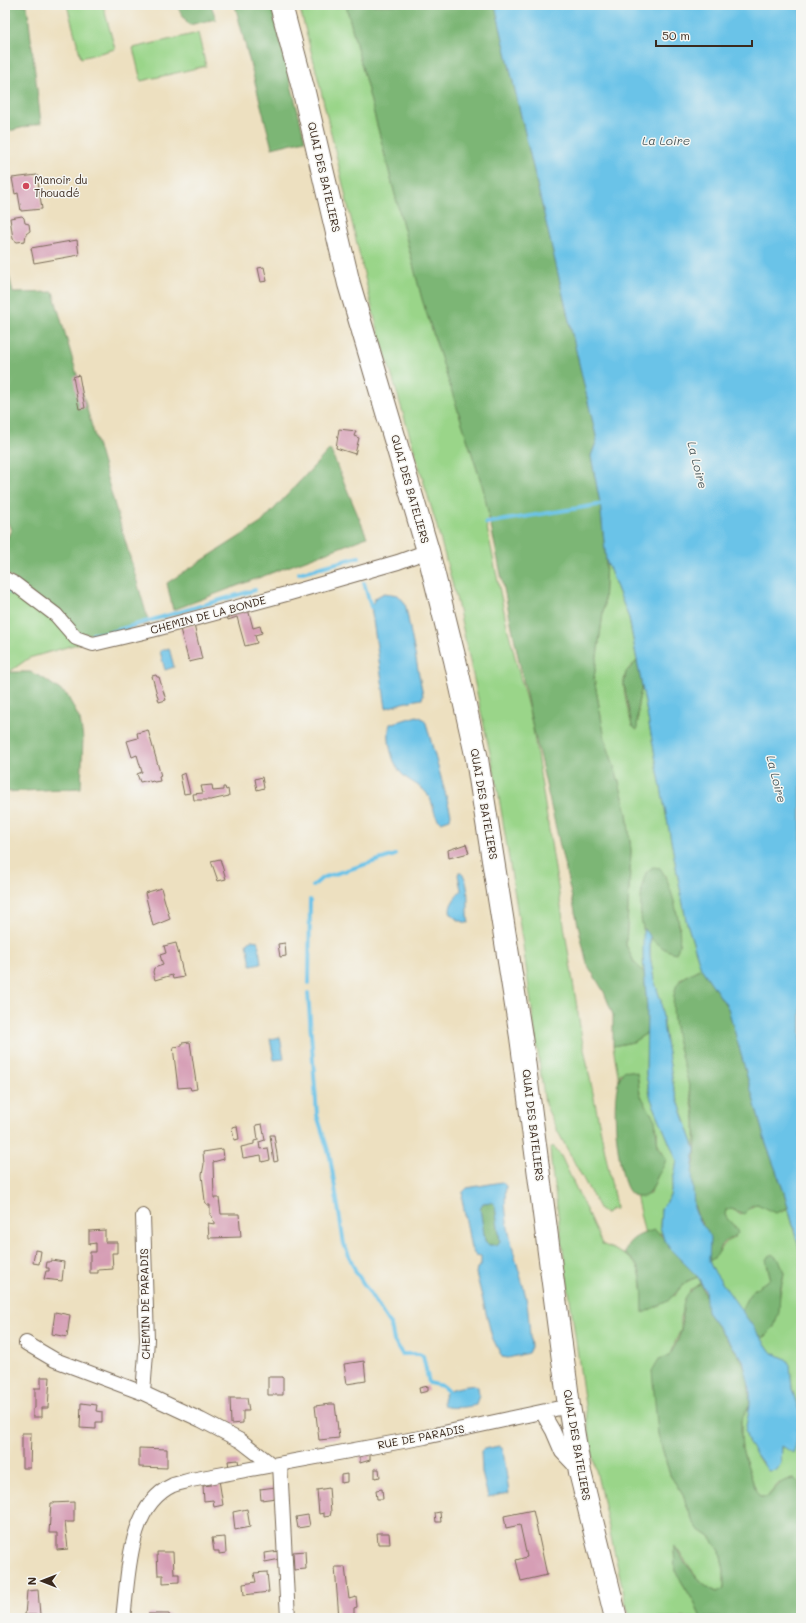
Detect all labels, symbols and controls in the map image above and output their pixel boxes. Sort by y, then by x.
scale bar [656,22,752,48]
text: 50 m [662,27,690,43]
street label: QUAI DES BATELIERS [305,120,344,233]
water label: La Loire [642,132,690,148]
place label: Manoir du Thouadé [34,172,88,200]
marker: Manoir du Thouadé [21,181,31,191]
street label: QUAI DES BATELIERS [388,433,433,545]
water label: La Loire [684,439,712,490]
street label: CHEMIN DE LA BONDE [148,592,267,637]
street label: QUAI DES BATELIERS [467,747,502,861]
water label: La Loire [763,753,791,804]
street label: QUAI DES BATELIERS [519,1068,548,1182]
street label: CHEMIN DE PARADIS [136,1248,153,1360]
street label: QUAI DES BATELIERS [560,1388,595,1502]
street label: RUE DE PARADIS [376,1421,466,1452]
north arrow [22,1561,62,1601]
text: N [24,1577,39,1585]

